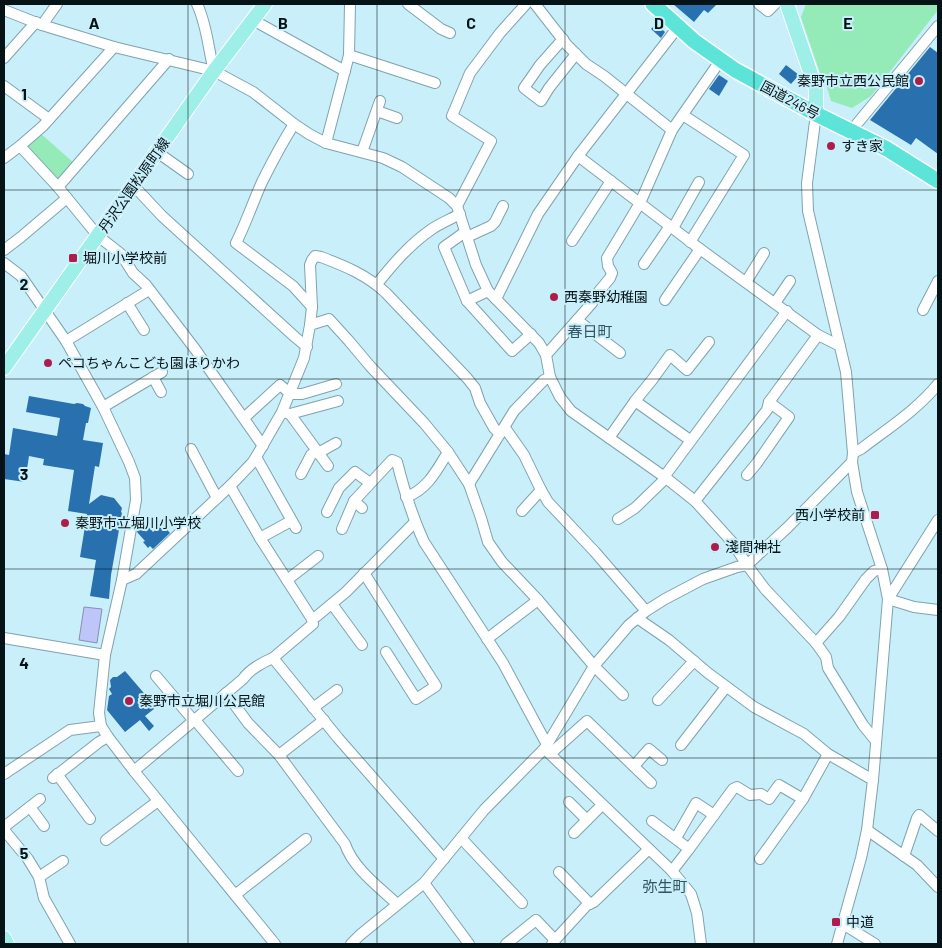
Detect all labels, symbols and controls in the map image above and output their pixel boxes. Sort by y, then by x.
text: A [89,13,100,32]
text: B [278,13,288,32]
text: C [466,13,476,32]
text: D [654,13,664,32]
text: E [843,13,853,32]
place label: 秦野市立西公民館 [797,72,909,89]
marker: 秦野市立西公民館 [913,75,925,87]
street label: 国道246号 [758,77,823,122]
text: 1 [21,84,27,103]
street label: 丹沢公園松原町線 [95,134,173,235]
place label: すき家 [841,137,883,154]
marker: すき家 [825,140,837,152]
place label: 堀川小学校前 [83,249,167,266]
marker: 堀川小学校前 [67,252,79,264]
text: 2 [20,274,29,293]
place label: 西秦野幼稚園 [564,288,648,305]
marker: 西秦野幼稚園 [548,291,560,303]
district label: 春日町 [567,322,613,340]
place label: ペコちゃんこども園ほりかわ [58,354,240,371]
marker: ペコちゃんこども園ほりかわ [42,357,54,369]
text: 3 [20,464,28,483]
place label: 西小学校前 [795,506,865,523]
marker: 西小学校前 [869,509,881,521]
place label: 秦野市立堀川小学校 [75,514,201,531]
marker: 秦野市立堀川小学校 [59,517,71,529]
place label: 淺間神社 [725,538,781,555]
marker: 淺間神社 [709,541,721,553]
text: 4 [19,653,29,672]
place label: 秦野市立堀川公民館 [139,692,265,709]
marker: 秦野市立堀川公民館 [123,695,135,707]
text: 5 [20,843,29,862]
district label: 弥生町 [642,877,688,895]
place label: 中道 [846,913,874,930]
marker: 中道 [830,916,842,928]

